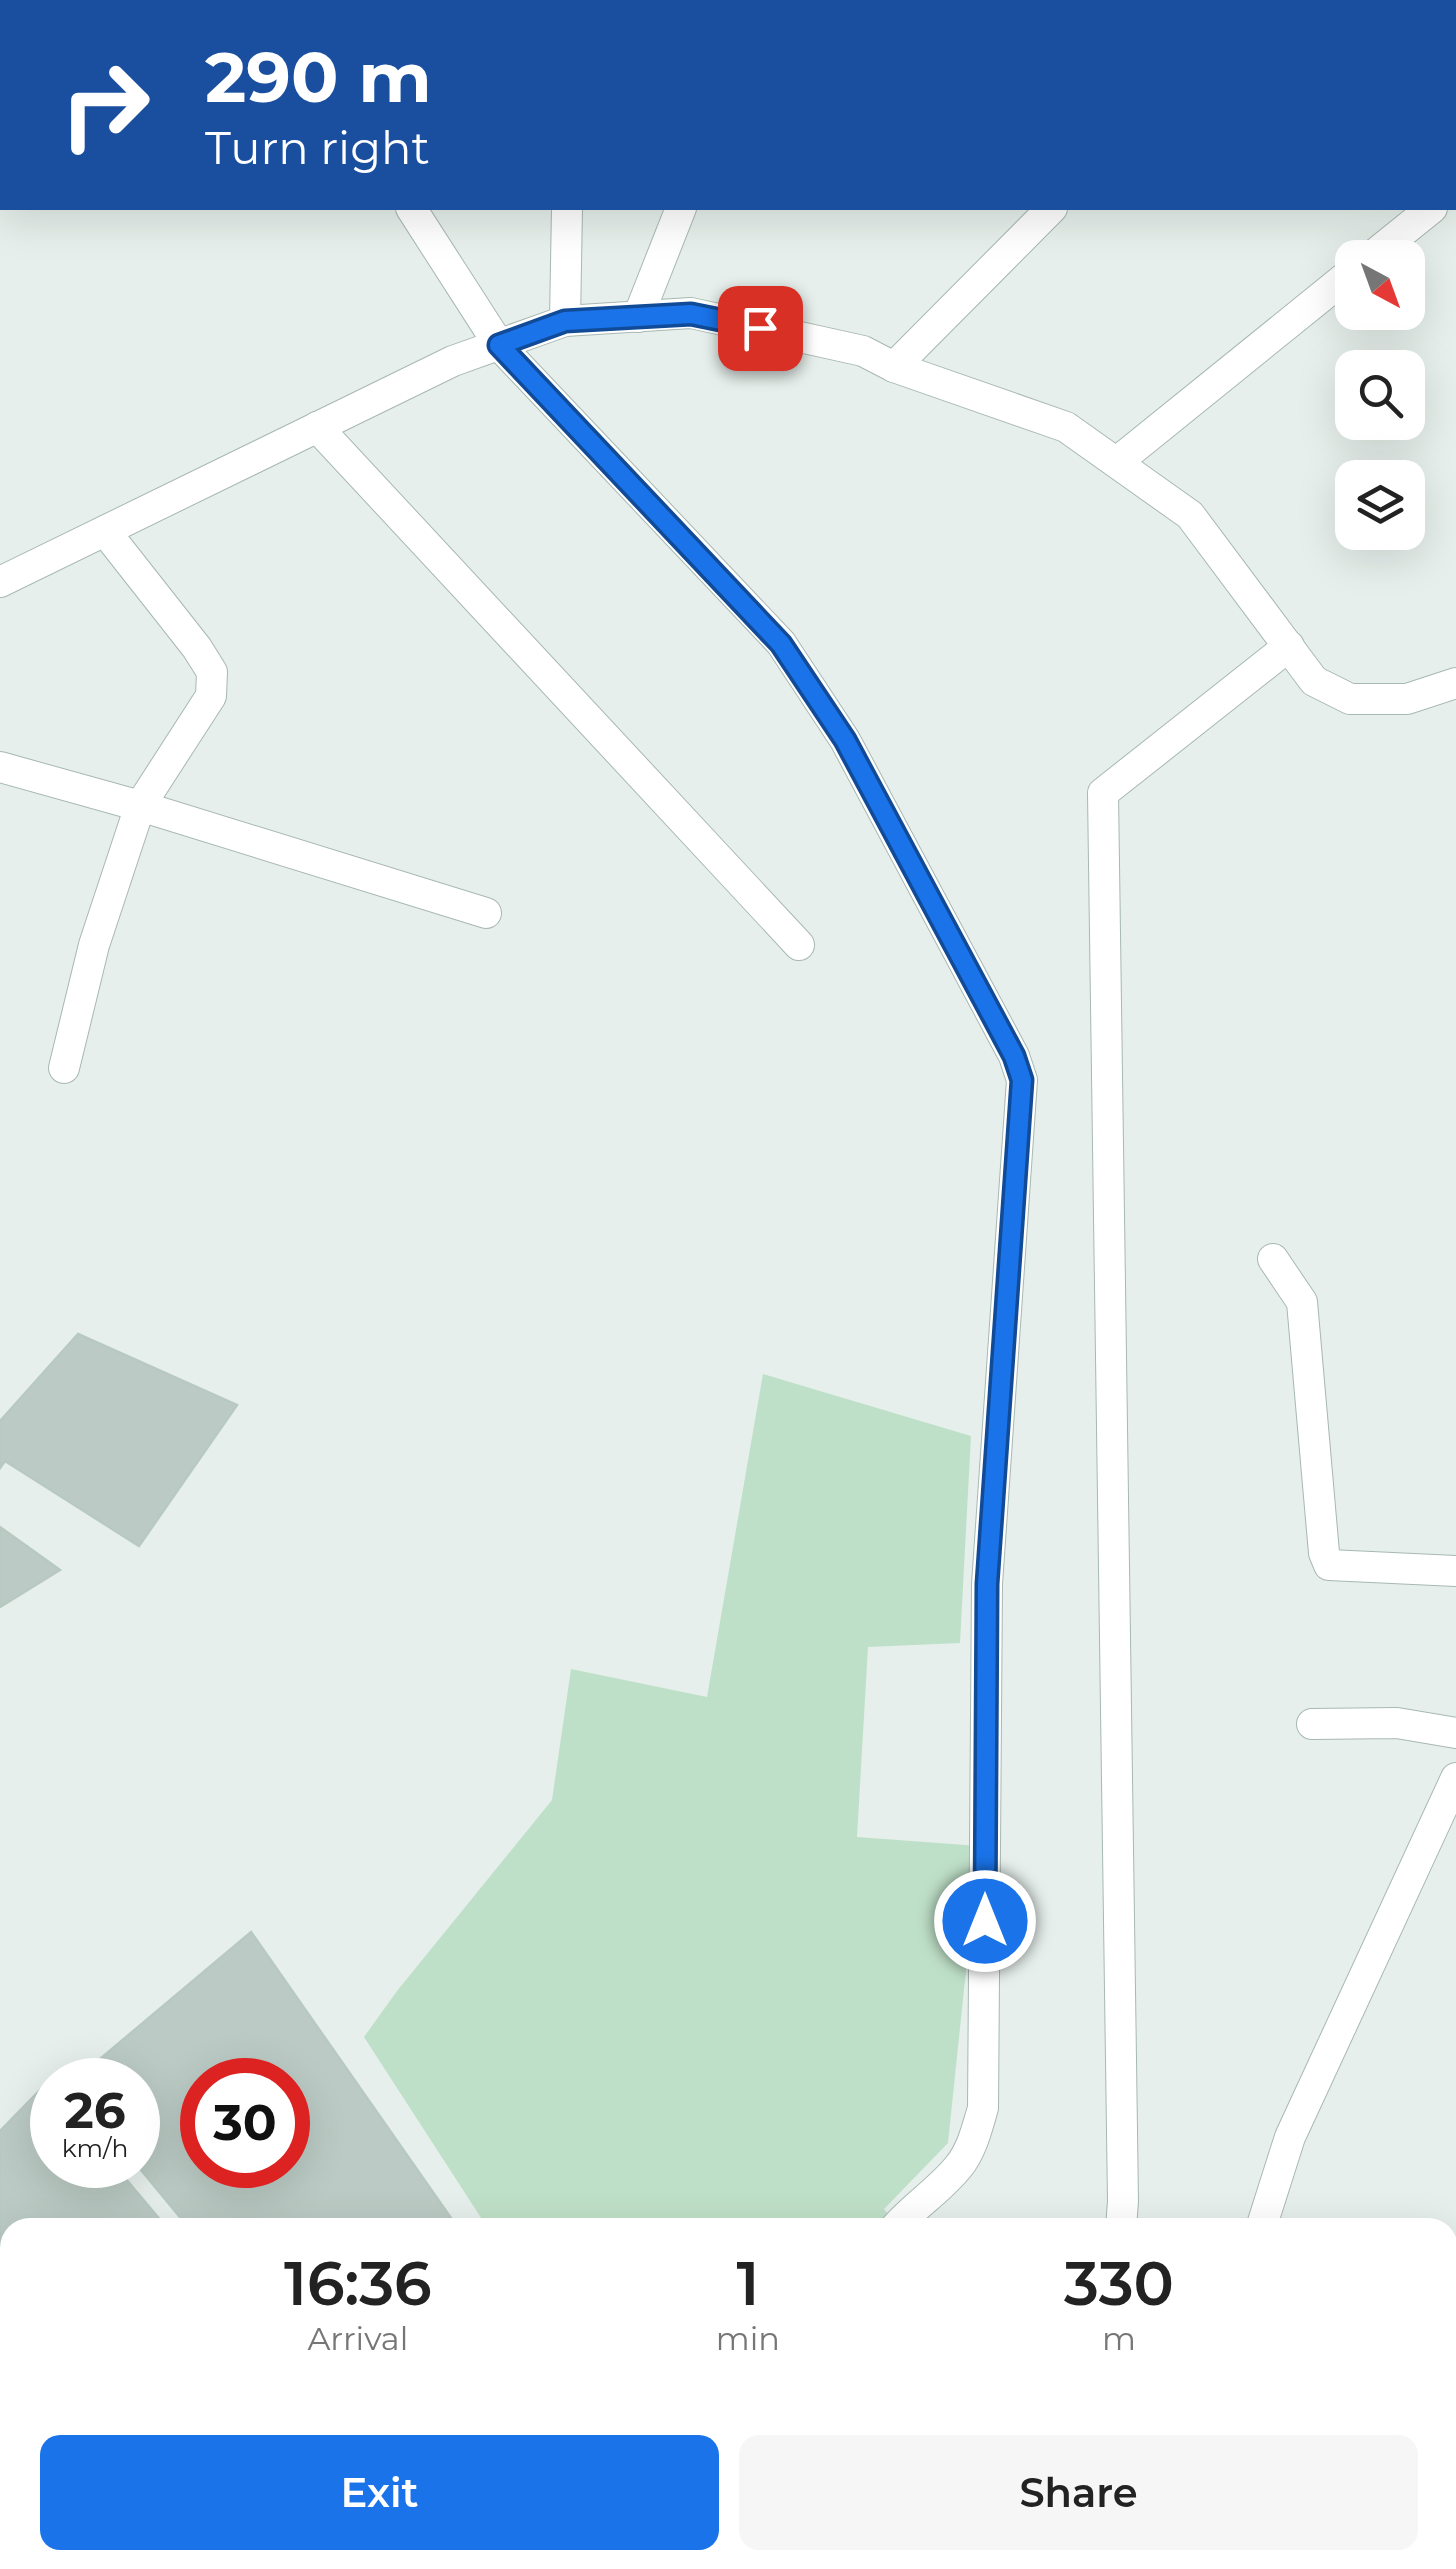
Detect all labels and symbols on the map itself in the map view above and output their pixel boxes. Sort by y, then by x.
north arrow [1335,240,1425,330]
pin [718,286,803,371]
position arrow [933,1869,1037,1973]
speed limit sign: 30 [180,2058,310,2188]

